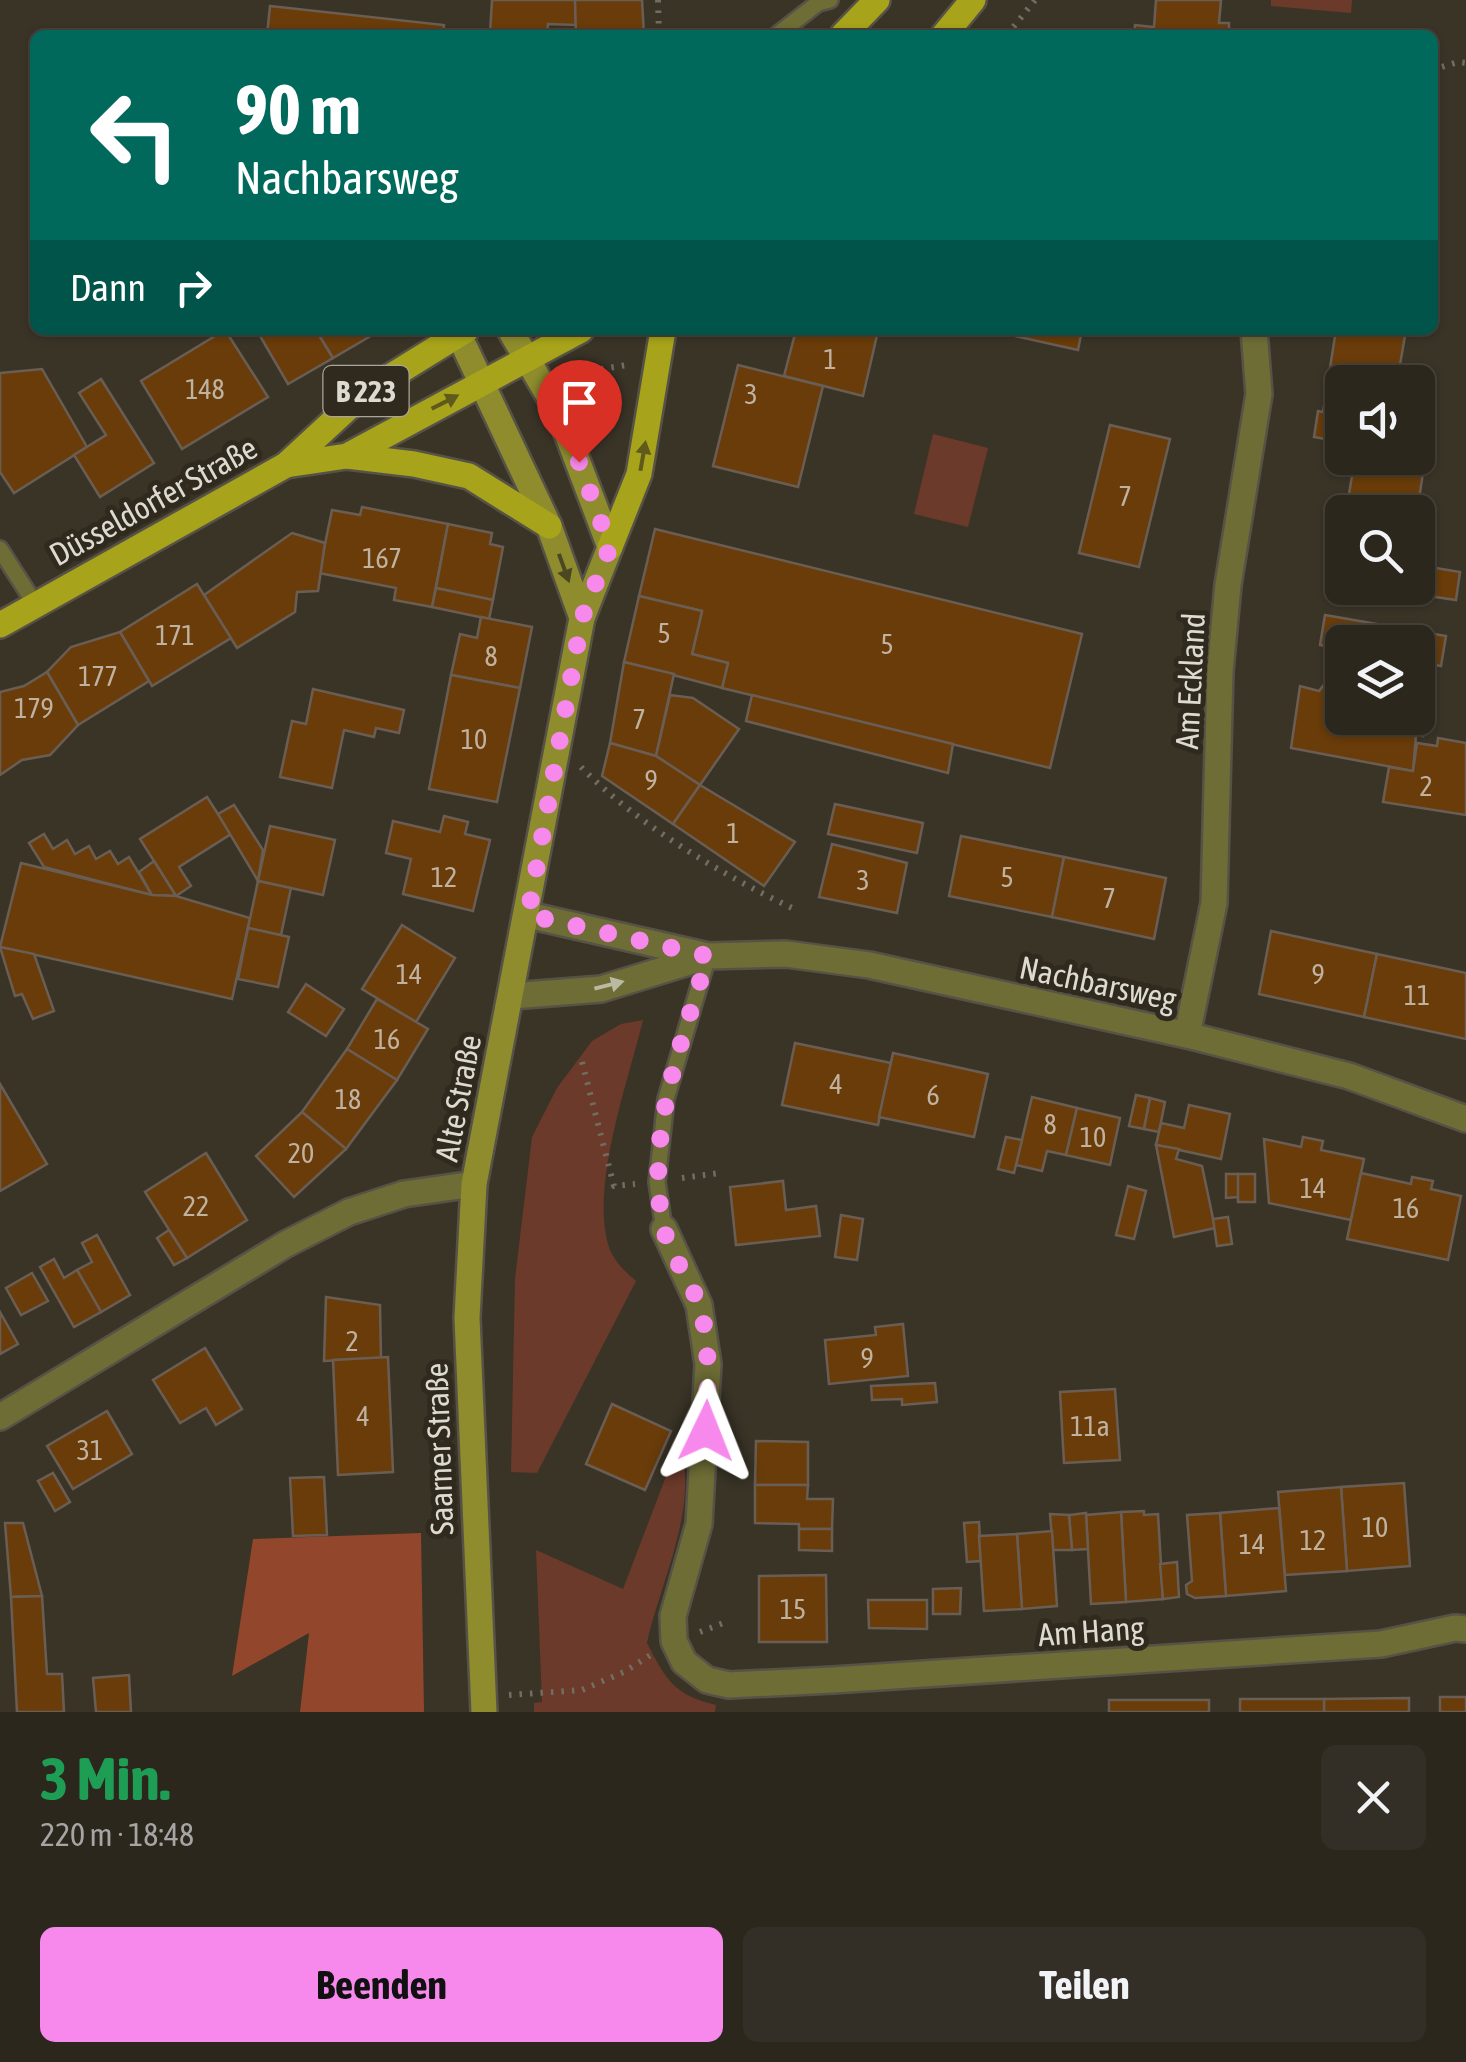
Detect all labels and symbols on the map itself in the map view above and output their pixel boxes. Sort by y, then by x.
house number: 1 [823,343,837,375]
pin [537,360,622,463]
road number: B 223 [324,366,408,416]
house number: 148 [185,373,225,405]
house number: 3 [744,378,758,410]
one-way arrow [431,394,460,411]
street label: Düsseldorfer Straße [43,429,263,573]
one-way arrow [636,439,651,471]
house number: 7 [1118,480,1132,512]
house number: 167 [362,542,402,574]
one-way arrow [557,554,572,584]
street label: Am Eckland [1168,612,1212,750]
house number: 5 [657,617,671,649]
house number: 171 [155,619,195,651]
house number: 5 [880,628,894,660]
house number: 8 [484,640,498,672]
house number: 177 [78,660,118,692]
house number: 179 [14,692,54,724]
house number: 7 [632,703,646,735]
house number: 10 [461,723,487,755]
house number: 9 [644,764,658,796]
house number: 2 [1419,770,1433,802]
house number: 1 [726,817,740,849]
house number: 12 [431,861,457,893]
house number: 5 [1000,861,1014,893]
house number: 3 [856,864,870,896]
house number: 7 [1102,882,1116,914]
street label: Nachbarsweg [1016,948,1180,1018]
house number: 14 [396,958,422,990]
house number: 9 [1311,958,1325,990]
one-way arrow [594,977,625,993]
house number: 11 [1404,979,1430,1011]
house number: 16 [374,1023,400,1055]
street label: Alte Straße [428,1032,488,1164]
house number: 4 [829,1068,843,1100]
house number: 6 [926,1079,940,1111]
house number: 18 [335,1083,361,1115]
house number: 8 [1043,1108,1057,1140]
house number: 10 [1080,1121,1106,1153]
house number: 20 [288,1137,314,1169]
house number: 14 [1300,1172,1326,1204]
house number: 22 [183,1190,209,1222]
house number: 16 [1393,1192,1419,1224]
house number: 2 [345,1325,359,1357]
house number: 9 [860,1342,874,1374]
street label: Saarner Straße [418,1362,460,1536]
position arrow [654,1379,758,1483]
house number: 4 [356,1400,370,1432]
house number: 11a [1070,1410,1110,1442]
house number: 31 [77,1434,103,1466]
house number: 10 [1362,1511,1388,1543]
house number: 12 [1300,1524,1326,1556]
house number: 14 [1239,1528,1265,1560]
house number: 15 [780,1593,806,1625]
street label: Am Hang [1037,1609,1145,1653]

